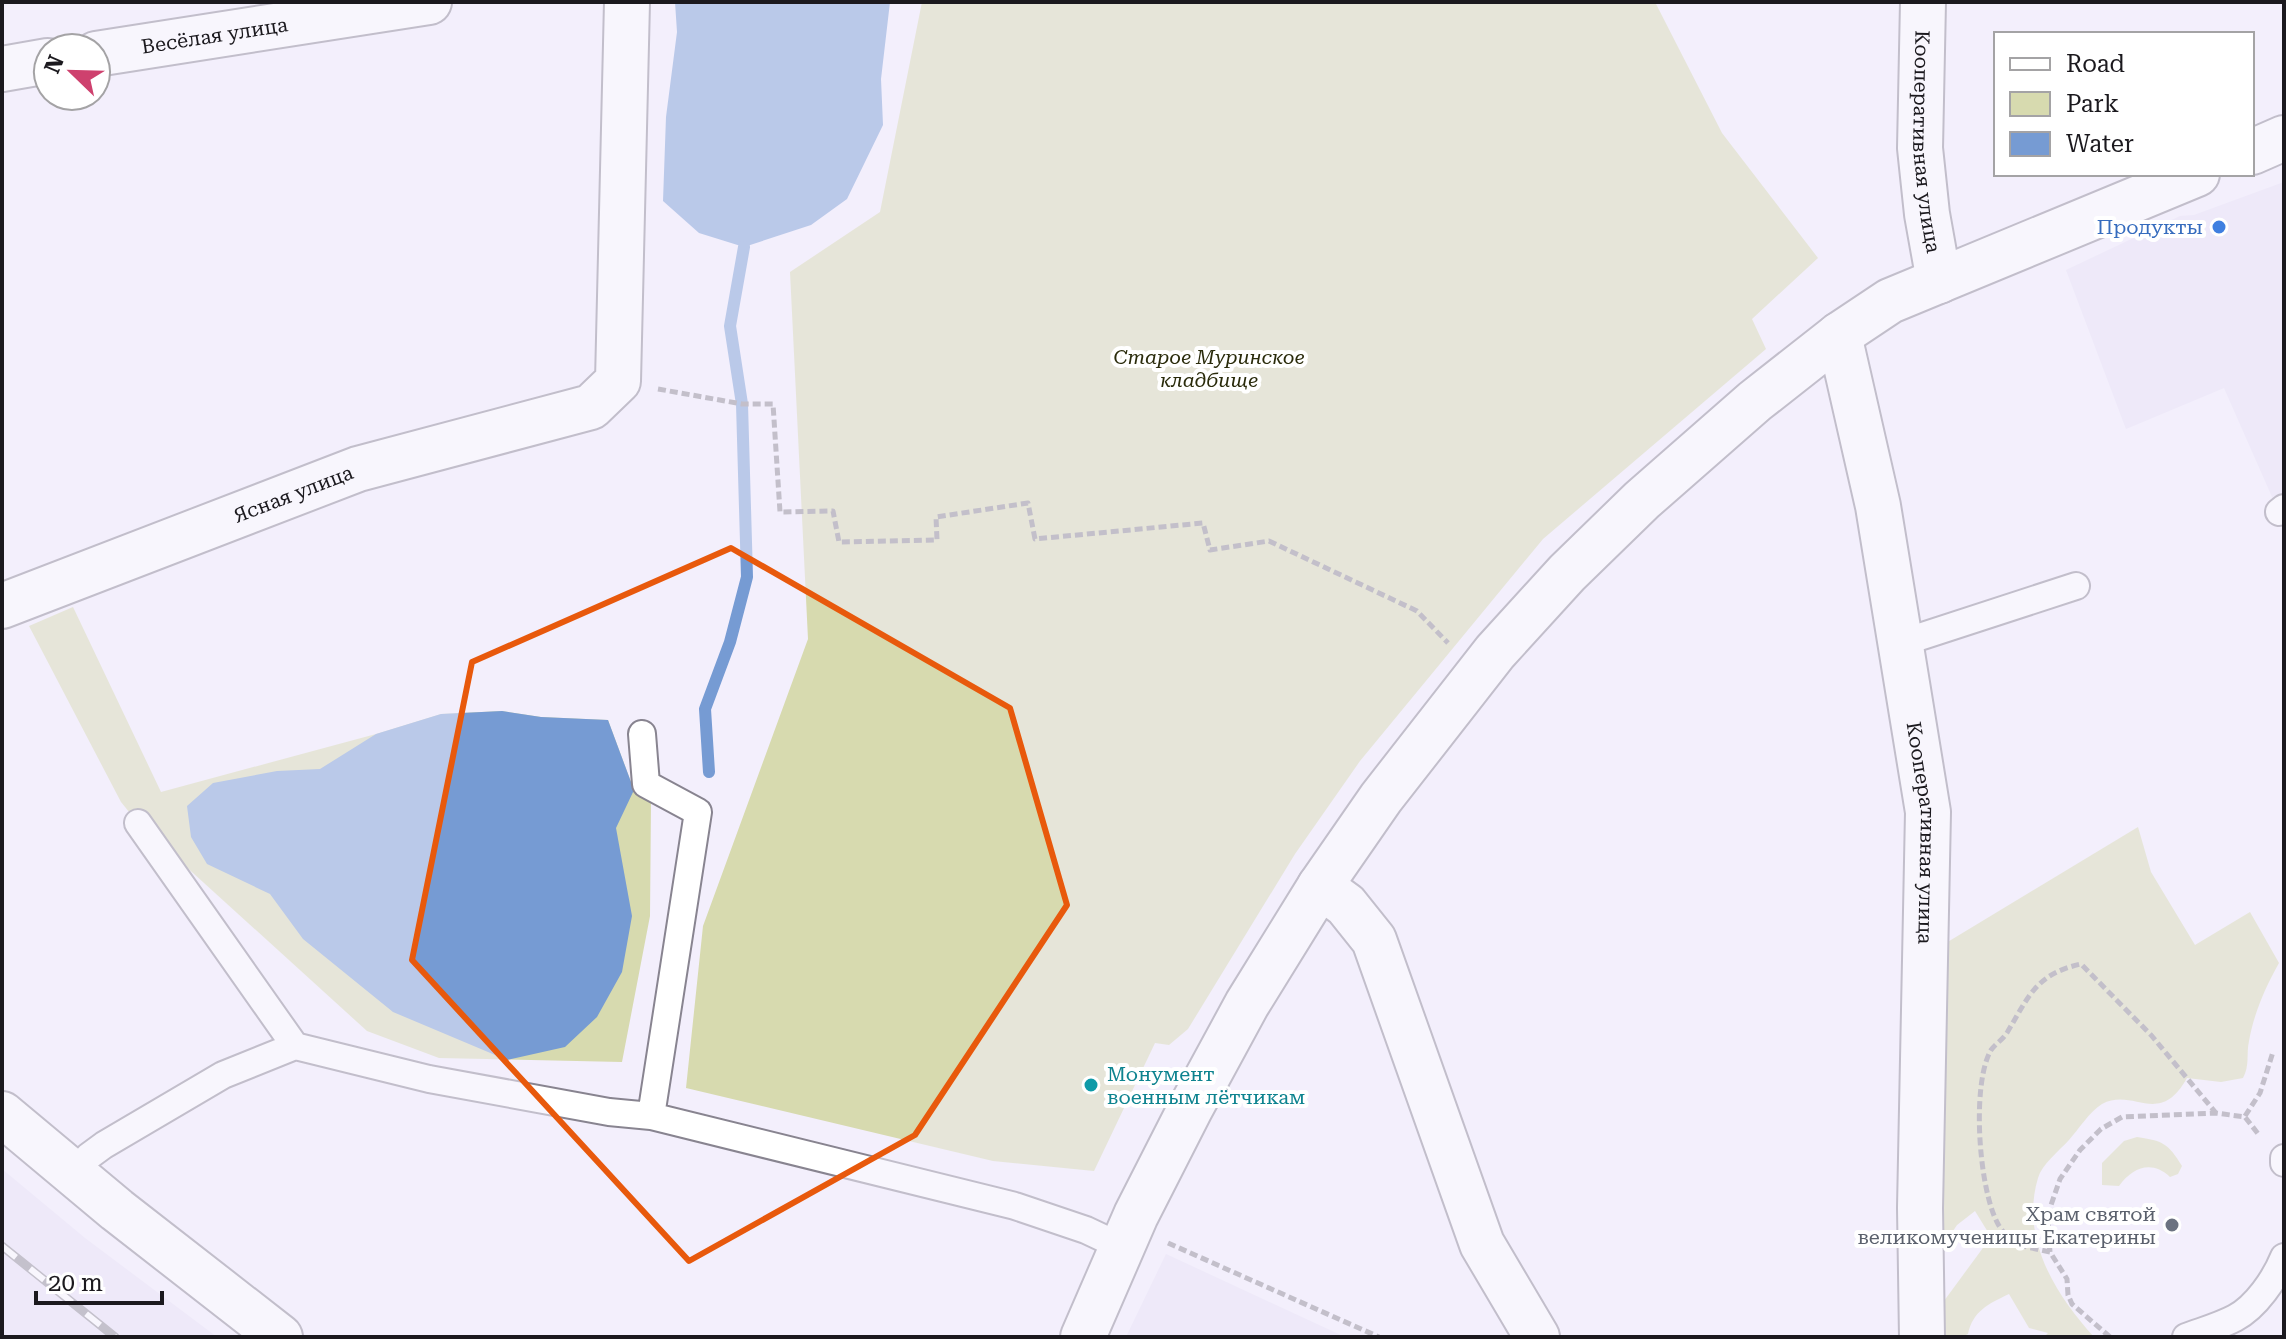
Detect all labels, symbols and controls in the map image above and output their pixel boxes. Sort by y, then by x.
street label: Весёлая улица [140,12,290,59]
street label: Кооперативная улица [1908,30,1946,255]
north arrow [32,32,112,112]
legend [1994,32,2254,176]
text: Road [2066,50,2125,78]
text: N [39,52,69,77]
text: Park [2066,90,2119,118]
text: Water [2066,130,2134,158]
place label: Продукты [2097,215,2203,239]
marker: Продукты [2210,218,2228,236]
park label: Старое Муринское кладбище [1113,345,1305,392]
street label: Ясная улица [230,460,357,528]
street label: Кооперативная улица [1901,720,1940,945]
place label: Монумент военным лётчикам [1107,1062,1305,1109]
marker: Монумент военным лётчикам [1082,1076,1100,1094]
place label: Храм святой великомученицы Екатерины [1857,1202,2156,1249]
marker: Храм святой великомученицы Екатерины [2163,1216,2181,1234]
scale bar [36,1255,162,1305]
text: 20 m [48,1269,103,1297]

